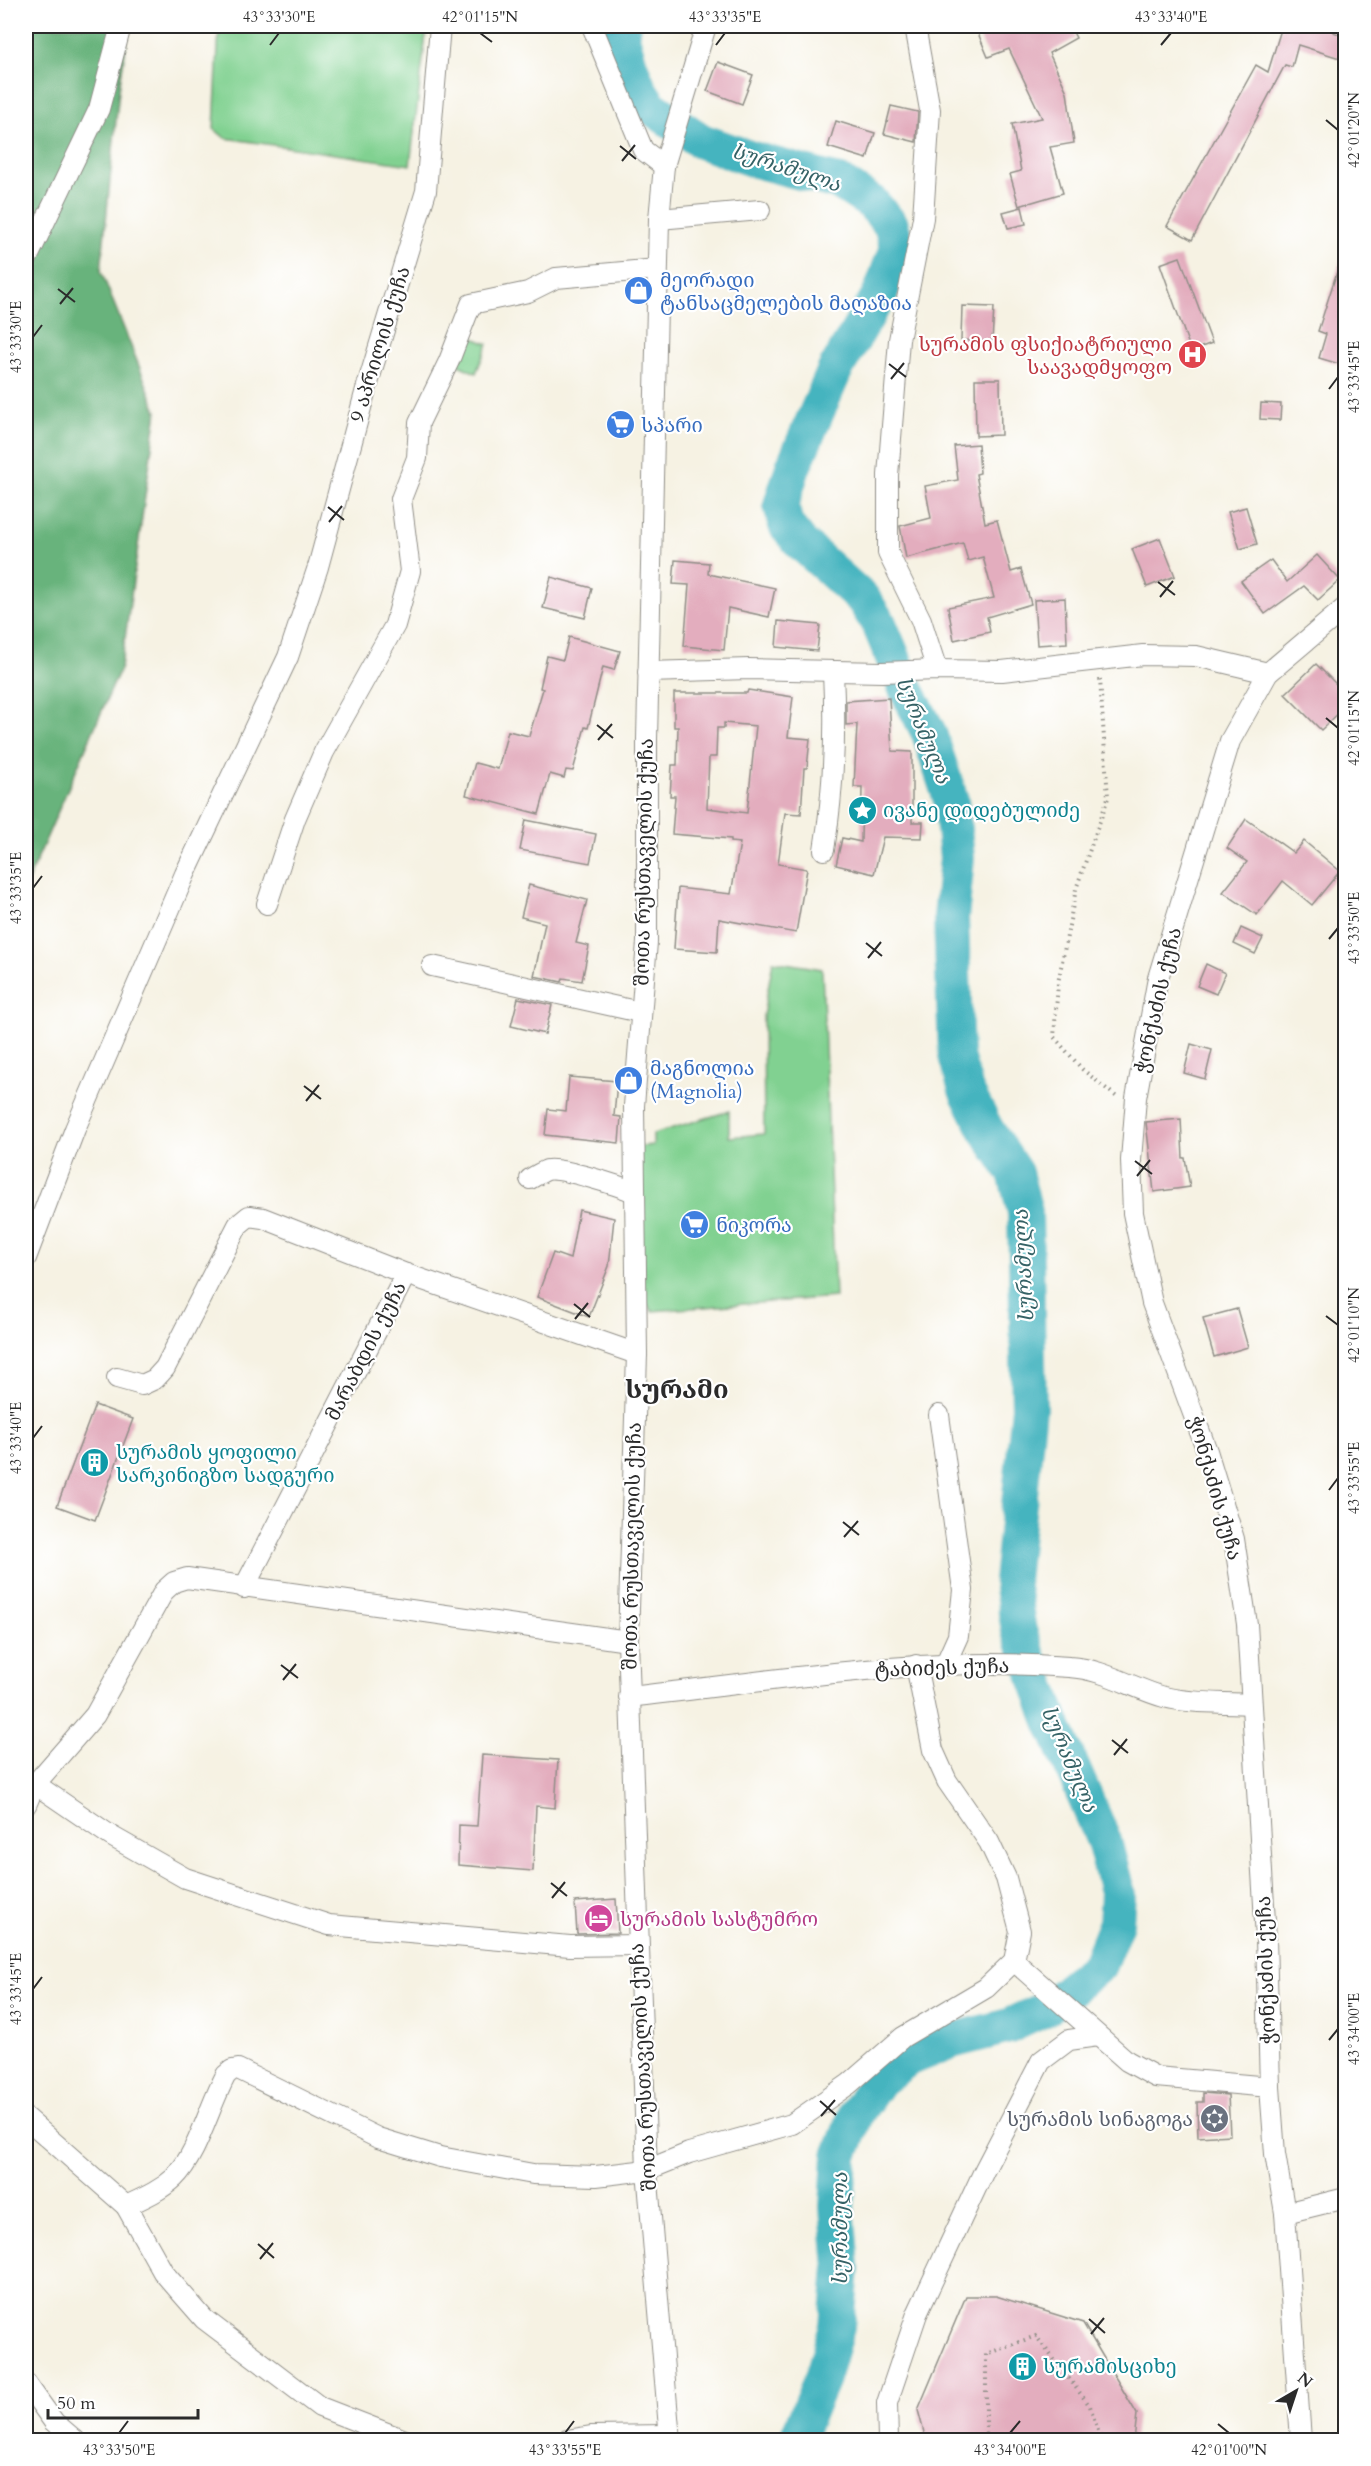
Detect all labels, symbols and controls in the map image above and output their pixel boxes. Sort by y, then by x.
text: 43°33'30"E [243,7,315,27]
text: 42°01'15"N [442,7,518,27]
text: 43°33'35"E [689,7,761,27]
text: 43°33'40"E [1135,7,1207,27]
text: 42°01'20"N [1344,92,1364,168]
water label: სურამულა [728,137,845,199]
street label: 9 აპრილის ქუჩა [343,263,417,425]
place label: მეორადი ტანსაცმელების მაღაზია [660,267,912,317]
shop icon: მეორადი ტანსაცმელების მაღაზია [623,275,655,307]
text: 43°33'30"E [6,301,26,373]
place label: სურამის ფსიქიატრიული საავადმყოფო [918,331,1172,381]
hospital icon: სურამის ფსიქიატრიული საავადმყოფო [1177,339,1209,371]
text: 43°33'45"E [1344,341,1364,413]
supermarket icon: სპარი [604,409,636,441]
place label: სპარი [641,412,703,439]
water label: სურამულა [888,672,958,789]
text: 42°01'15"N [1344,690,1364,766]
street label: შოთა რუსთაველის ქუჩა [628,738,660,986]
place icon: ივანე დიდებულიძე [846,794,878,826]
place label: ივანე დიდებულიძე [883,797,1080,824]
text: 43°33'35"E [6,852,26,924]
text: 43°33'50"E [1344,892,1364,964]
street label: ჭონქაძის ქუჩა [1128,925,1188,1075]
place label: მაგნოლია (Magnolia) [650,1055,755,1105]
shop icon: მაგნოლია (Magnolia) [613,1064,645,1096]
water label: სურამულა [1007,1208,1041,1323]
supermarket icon: ნიკორა [679,1209,711,1241]
place label: ნიკორა [716,1212,792,1239]
street label: მარაბდის ქუჩა [319,1277,413,1425]
text: 42°01'10"N [1344,1287,1364,1363]
district label: სურამი [625,1372,729,1407]
text: 43°33'40"E [6,1402,26,1474]
street label: ჭონქაძის ქუჩა [1182,1413,1248,1563]
street label: შოთა რუსთაველის ქუჩა [616,1422,648,1670]
place label: სურამის ყოფილი სარკინიგზო სადგური [116,1439,334,1489]
text: 43°33'55"E [1344,1442,1364,1514]
building icon: სურამის ყოფილი სარკინიგზო სადგური [79,1447,111,1479]
street label: ტაბიძეს ქუჩა [874,1652,1010,1684]
water label: სურამულა [1034,1701,1105,1817]
street label: ჭონქაძის ქუჩა [1250,1895,1282,2045]
hotel icon: სურამის სასტუმრო [583,1903,615,1935]
place label: სურამის სასტუმრო [620,1906,818,1933]
street label: შოთა რუსთაველის ქუჩა [623,1943,663,2191]
text: 43°33'45"E [6,1953,26,2025]
text: 43°34'00"E [1344,1993,1364,2065]
synagogue icon: სურამის სინაგოგა [1198,2103,1230,2135]
place label: სურამის სინაგოგა [1007,2106,1193,2133]
water label: სურამულა [826,2172,855,2286]
building icon: სურამისციხე [1006,2350,1038,2382]
place label: სურამისციხე [1043,2353,1177,2380]
north arrow [1266,2361,1326,2421]
text: N [1292,2367,1317,2393]
scale bar [48,2382,198,2420]
text: 50 m [57,2391,96,2416]
text: 43°33'50"E [83,2440,155,2460]
text: 43°33'55"E [529,2440,601,2460]
text: 43°34'00"E [974,2440,1046,2460]
text: 42°01'00"N [1191,2440,1267,2460]

